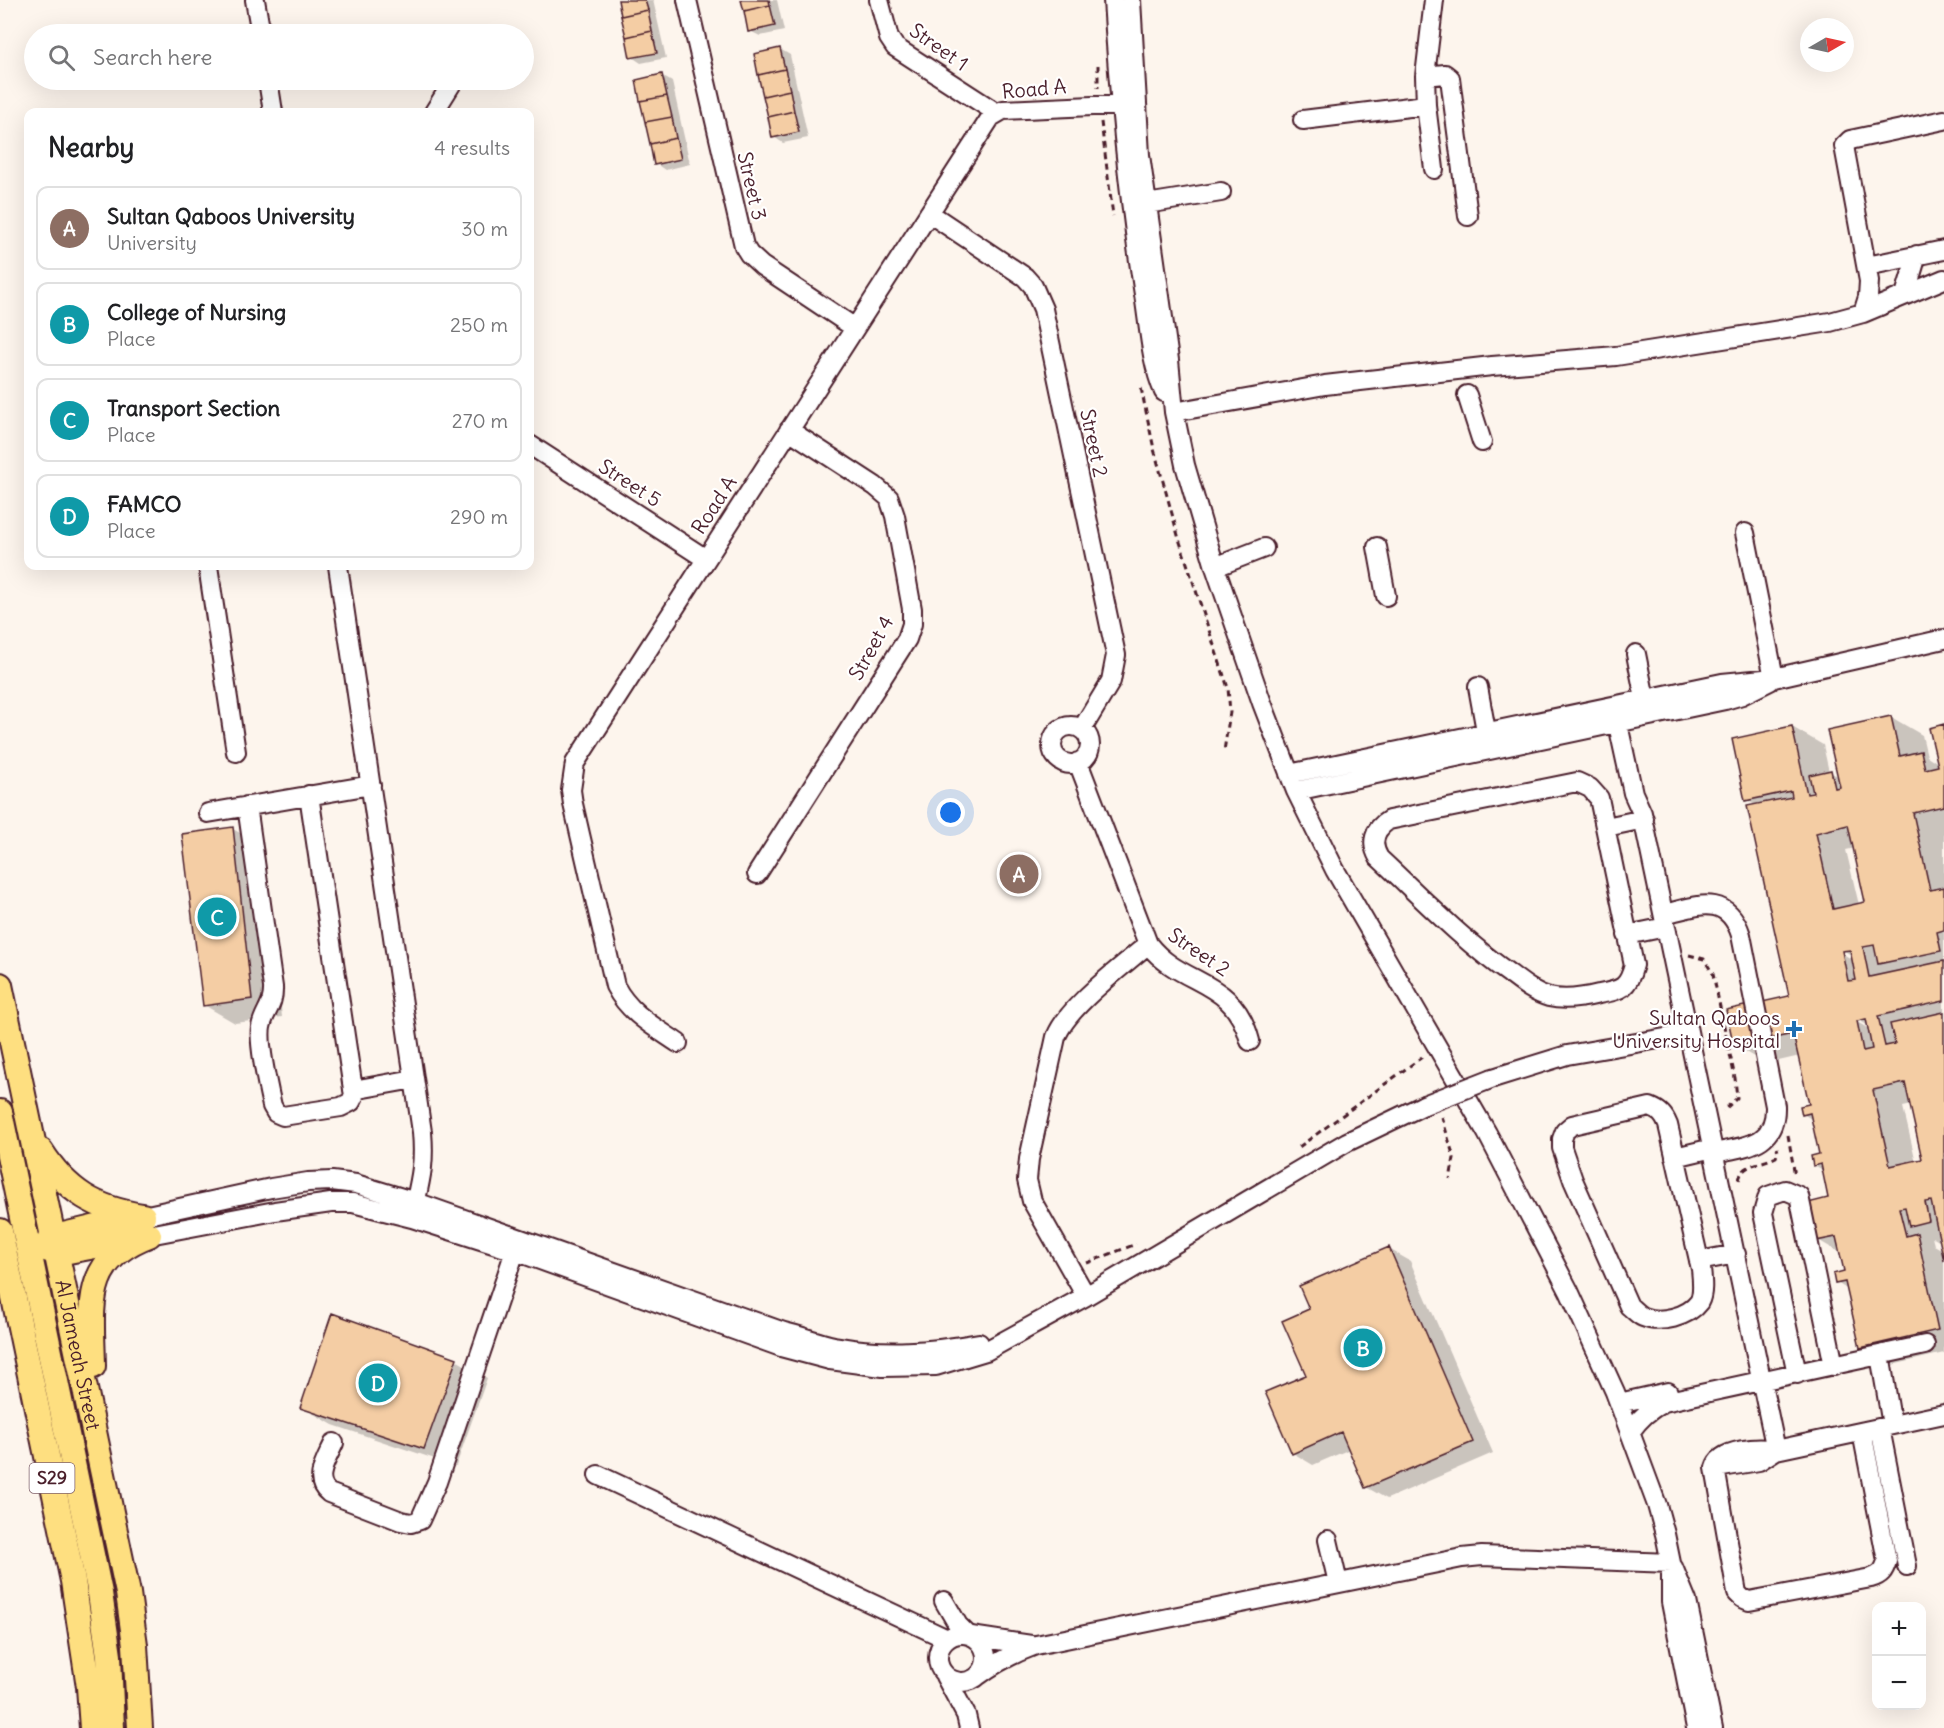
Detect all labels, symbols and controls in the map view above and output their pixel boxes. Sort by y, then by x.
street label: Street 1 [905,17,974,76]
north arrow [1800,18,1854,72]
search box [24,24,534,90]
icon: search [45,41,78,74]
text: Search here [93,43,212,71]
street label: Road A [1001,73,1067,104]
text: Nearby [48,131,134,164]
text: 4 results [434,135,510,160]
street label: Street 3 [732,149,772,223]
text: Sultan Qaboos University [107,202,355,230]
text: A [63,216,76,241]
text: 30 m [461,216,508,241]
text: University [107,230,197,255]
text: College of Nursing [107,298,286,326]
text: B [63,312,76,337]
text: 250 m [450,312,508,337]
text: Place [107,326,155,351]
text: Transport Section [107,394,280,422]
street label: Street 2 [1075,406,1114,479]
text: C [63,408,76,433]
text: 270 m [452,408,508,433]
text: Place [107,422,155,447]
street label: Street 5 [594,453,666,512]
street label: Road A [686,471,742,539]
text: FAMCO [107,490,182,518]
text: D [62,504,77,529]
text: 290 m [450,504,508,529]
text: Place [107,518,155,543]
street label: Street 4 [843,611,898,684]
your location [936,798,965,827]
pin: A [1000,852,1038,896]
pin: C [198,894,236,940]
street label: Street 2 [1164,922,1235,981]
place label: Sultan Qaboos University Hospital [1612,1005,1780,1053]
marker: Sultan Qaboos University Hospital [1785,1020,1803,1038]
street label: Al Jameah Street [50,1277,106,1433]
pin: B [1344,1326,1382,1370]
pin: D [358,1360,398,1406]
road number: S29 [29,1463,74,1493]
map controls [1872,1602,1926,1710]
button: + [1872,1602,1926,1656]
button: − [1872,1656,1926,1710]

